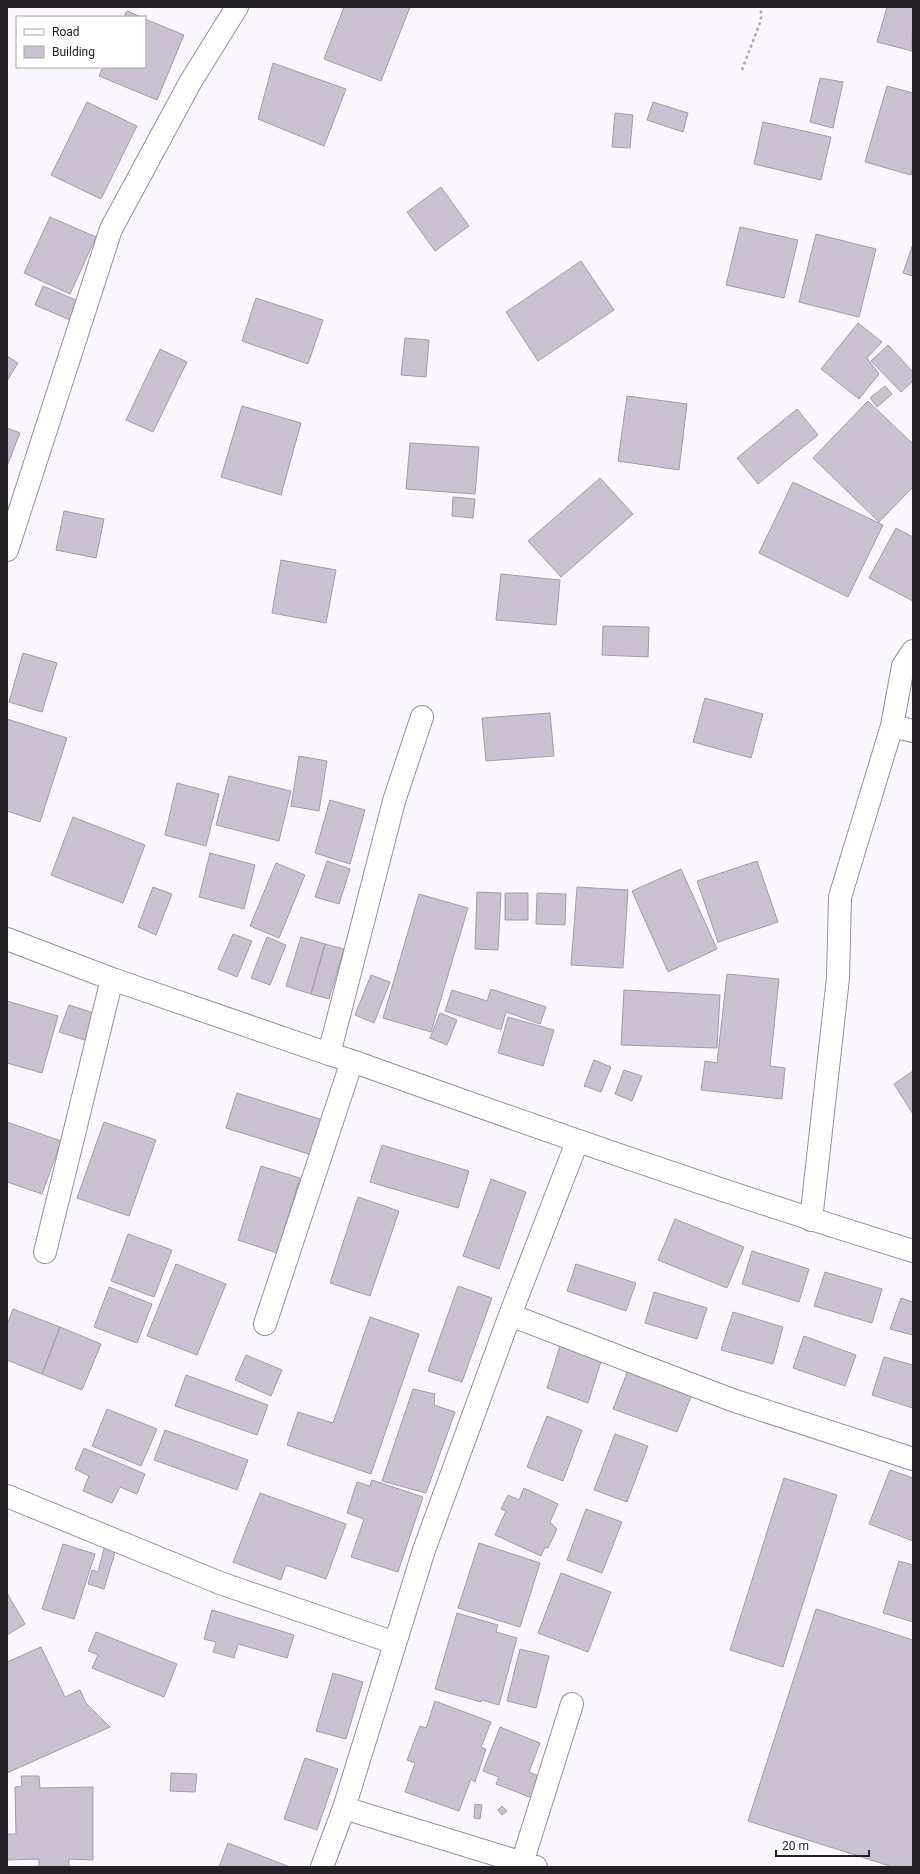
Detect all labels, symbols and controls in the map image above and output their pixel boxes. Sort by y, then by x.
legend [16,16,146,68]
text: Road [52,25,80,39]
text: Building [52,45,95,59]
scale bar [776,1832,869,1858]
text: 20 m [782,1839,809,1853]

